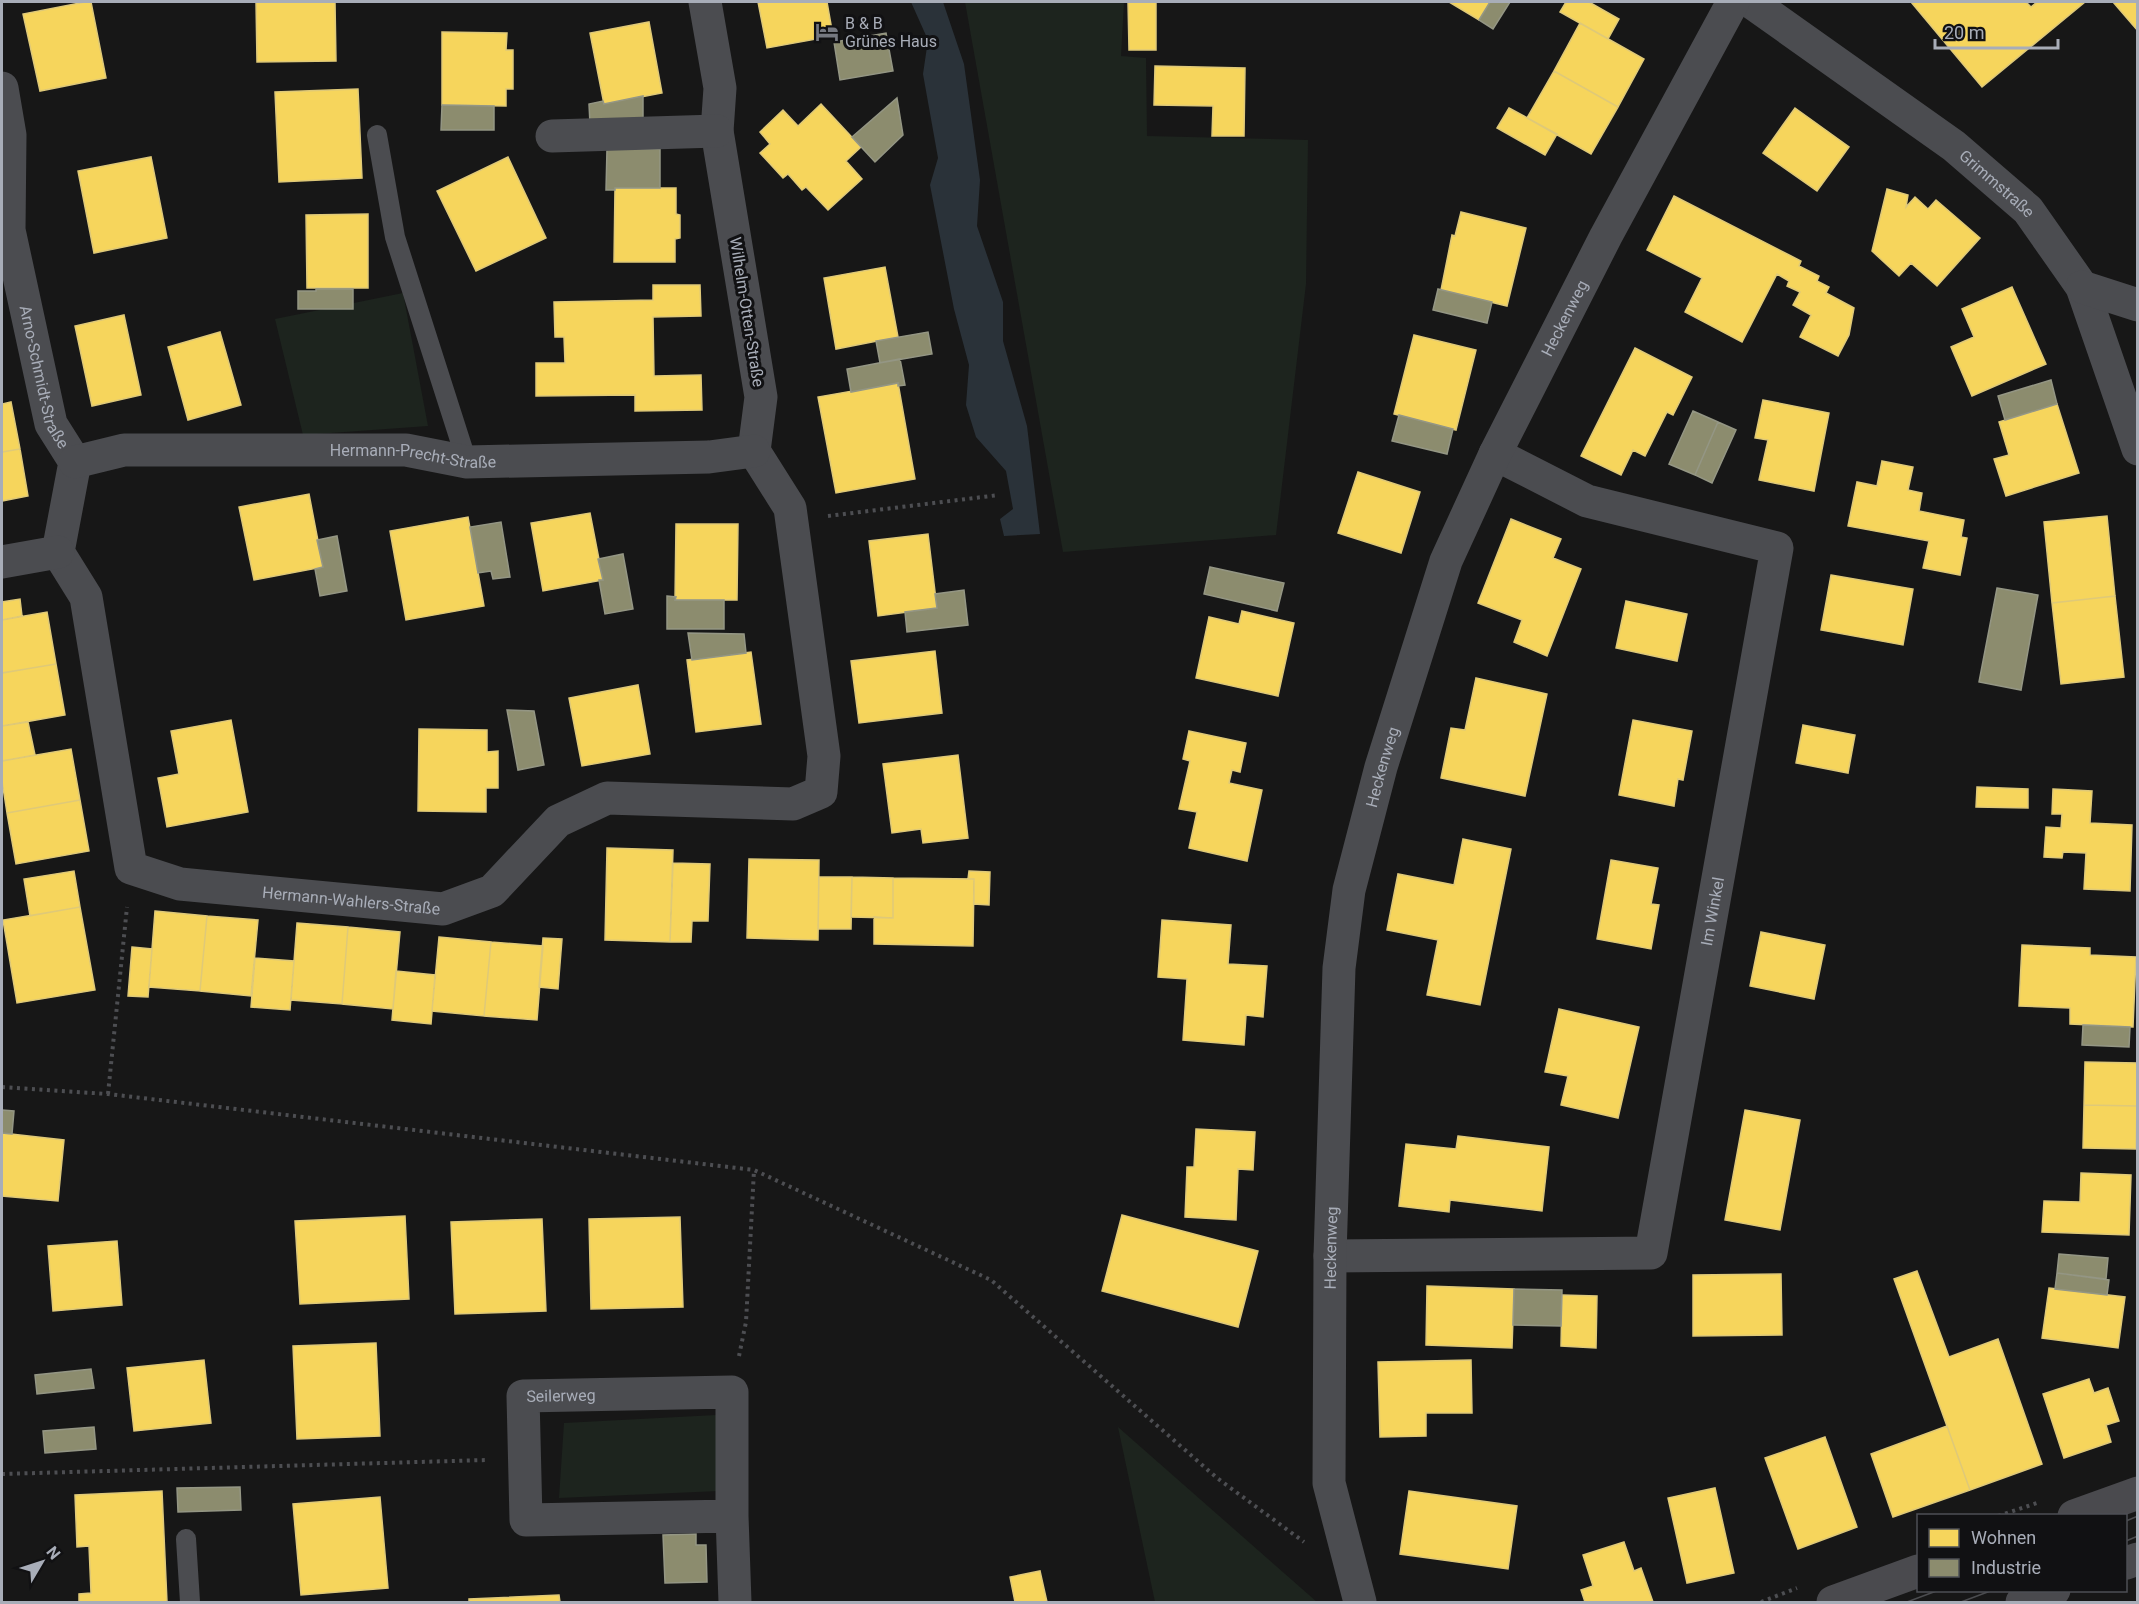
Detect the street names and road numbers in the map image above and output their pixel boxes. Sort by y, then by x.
street label: Grimmstraße [1956,146,2039,220]
street label: Wilhelm-Otten-Straße [726,236,768,388]
street label: Heckenweg [1537,277,1591,359]
street label: Arno-Schmidt-Straße [16,304,73,452]
street label: Hermann-Precht-Straße [330,441,496,472]
street label: Heckenweg [1361,724,1403,809]
street label: Im Winkel [1697,875,1728,947]
street label: Hermann-Wahlers-Straße [261,882,441,918]
street label: Heckenweg [1320,1206,1341,1290]
street label: Seilerweg [526,1385,596,1405]

